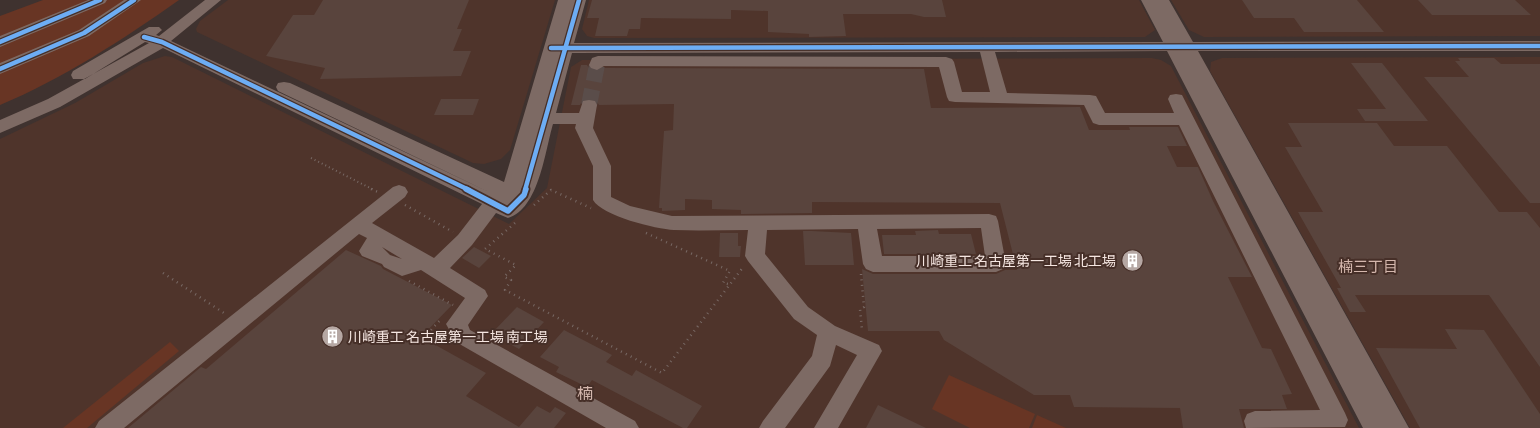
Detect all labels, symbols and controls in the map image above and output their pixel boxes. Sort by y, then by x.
building icon: 川崎重工 名古屋第一工場 北工場 [1120,249,1144,273]
place label: 川崎重工 名古屋第一工場 北工場 [916,253,1116,269]
district label: 楠三丁目 [1338,258,1398,275]
building icon: 川崎重工 名古屋第一工場 南工場 [320,325,344,349]
place label: 川崎重工 名古屋第一工場 南工場 [348,329,548,345]
district label: 楠 [577,384,593,402]

